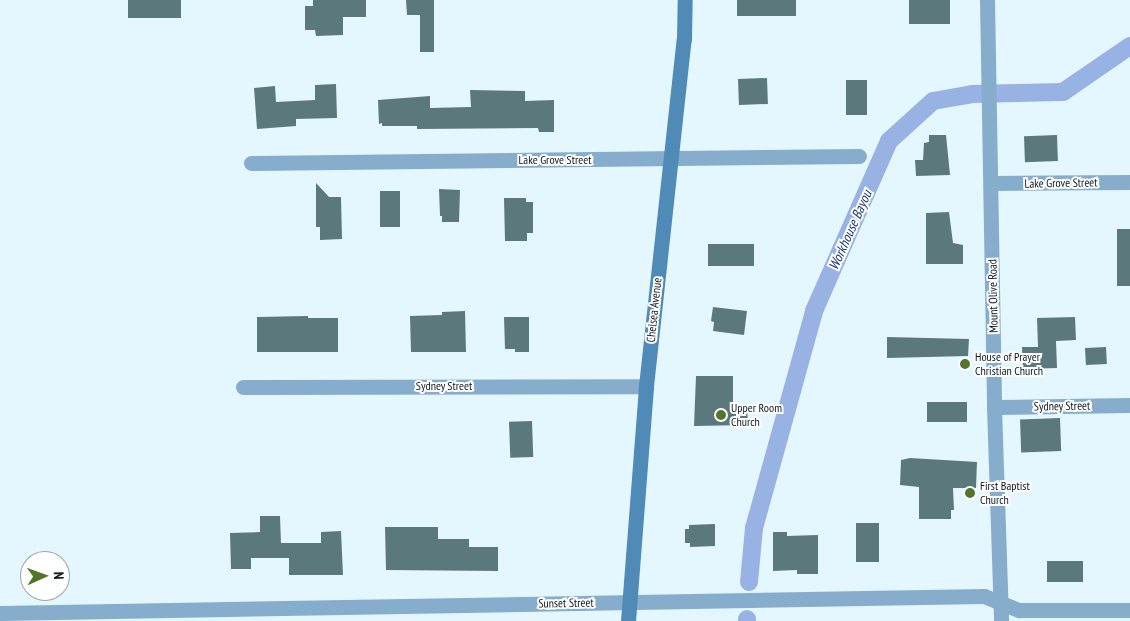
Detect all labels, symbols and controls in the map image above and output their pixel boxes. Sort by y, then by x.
street label: Lake Grove Street [519,153,591,167]
street label: Lake Grove Street [1024,175,1098,191]
water label: Workhouse Bayou [825,187,875,273]
street label: Mount Olive Road [985,259,1001,333]
street label: Chelsea Avenue [643,277,665,343]
place label: House of Prayer Christian Church [975,350,1043,378]
marker: House of Prayer Christian Church [959,358,971,370]
street label: Sydney Street [416,379,472,393]
street label: Sydney Street [1033,398,1091,414]
place label: Upper Room Church [731,401,782,429]
marker: Upper Room Church [715,409,727,421]
place label: First Baptist Church [980,479,1030,507]
marker: First Baptist Church [964,487,976,499]
north arrow [20,551,70,601]
text: N [50,571,68,580]
street label: Sunset Street [538,595,594,611]

